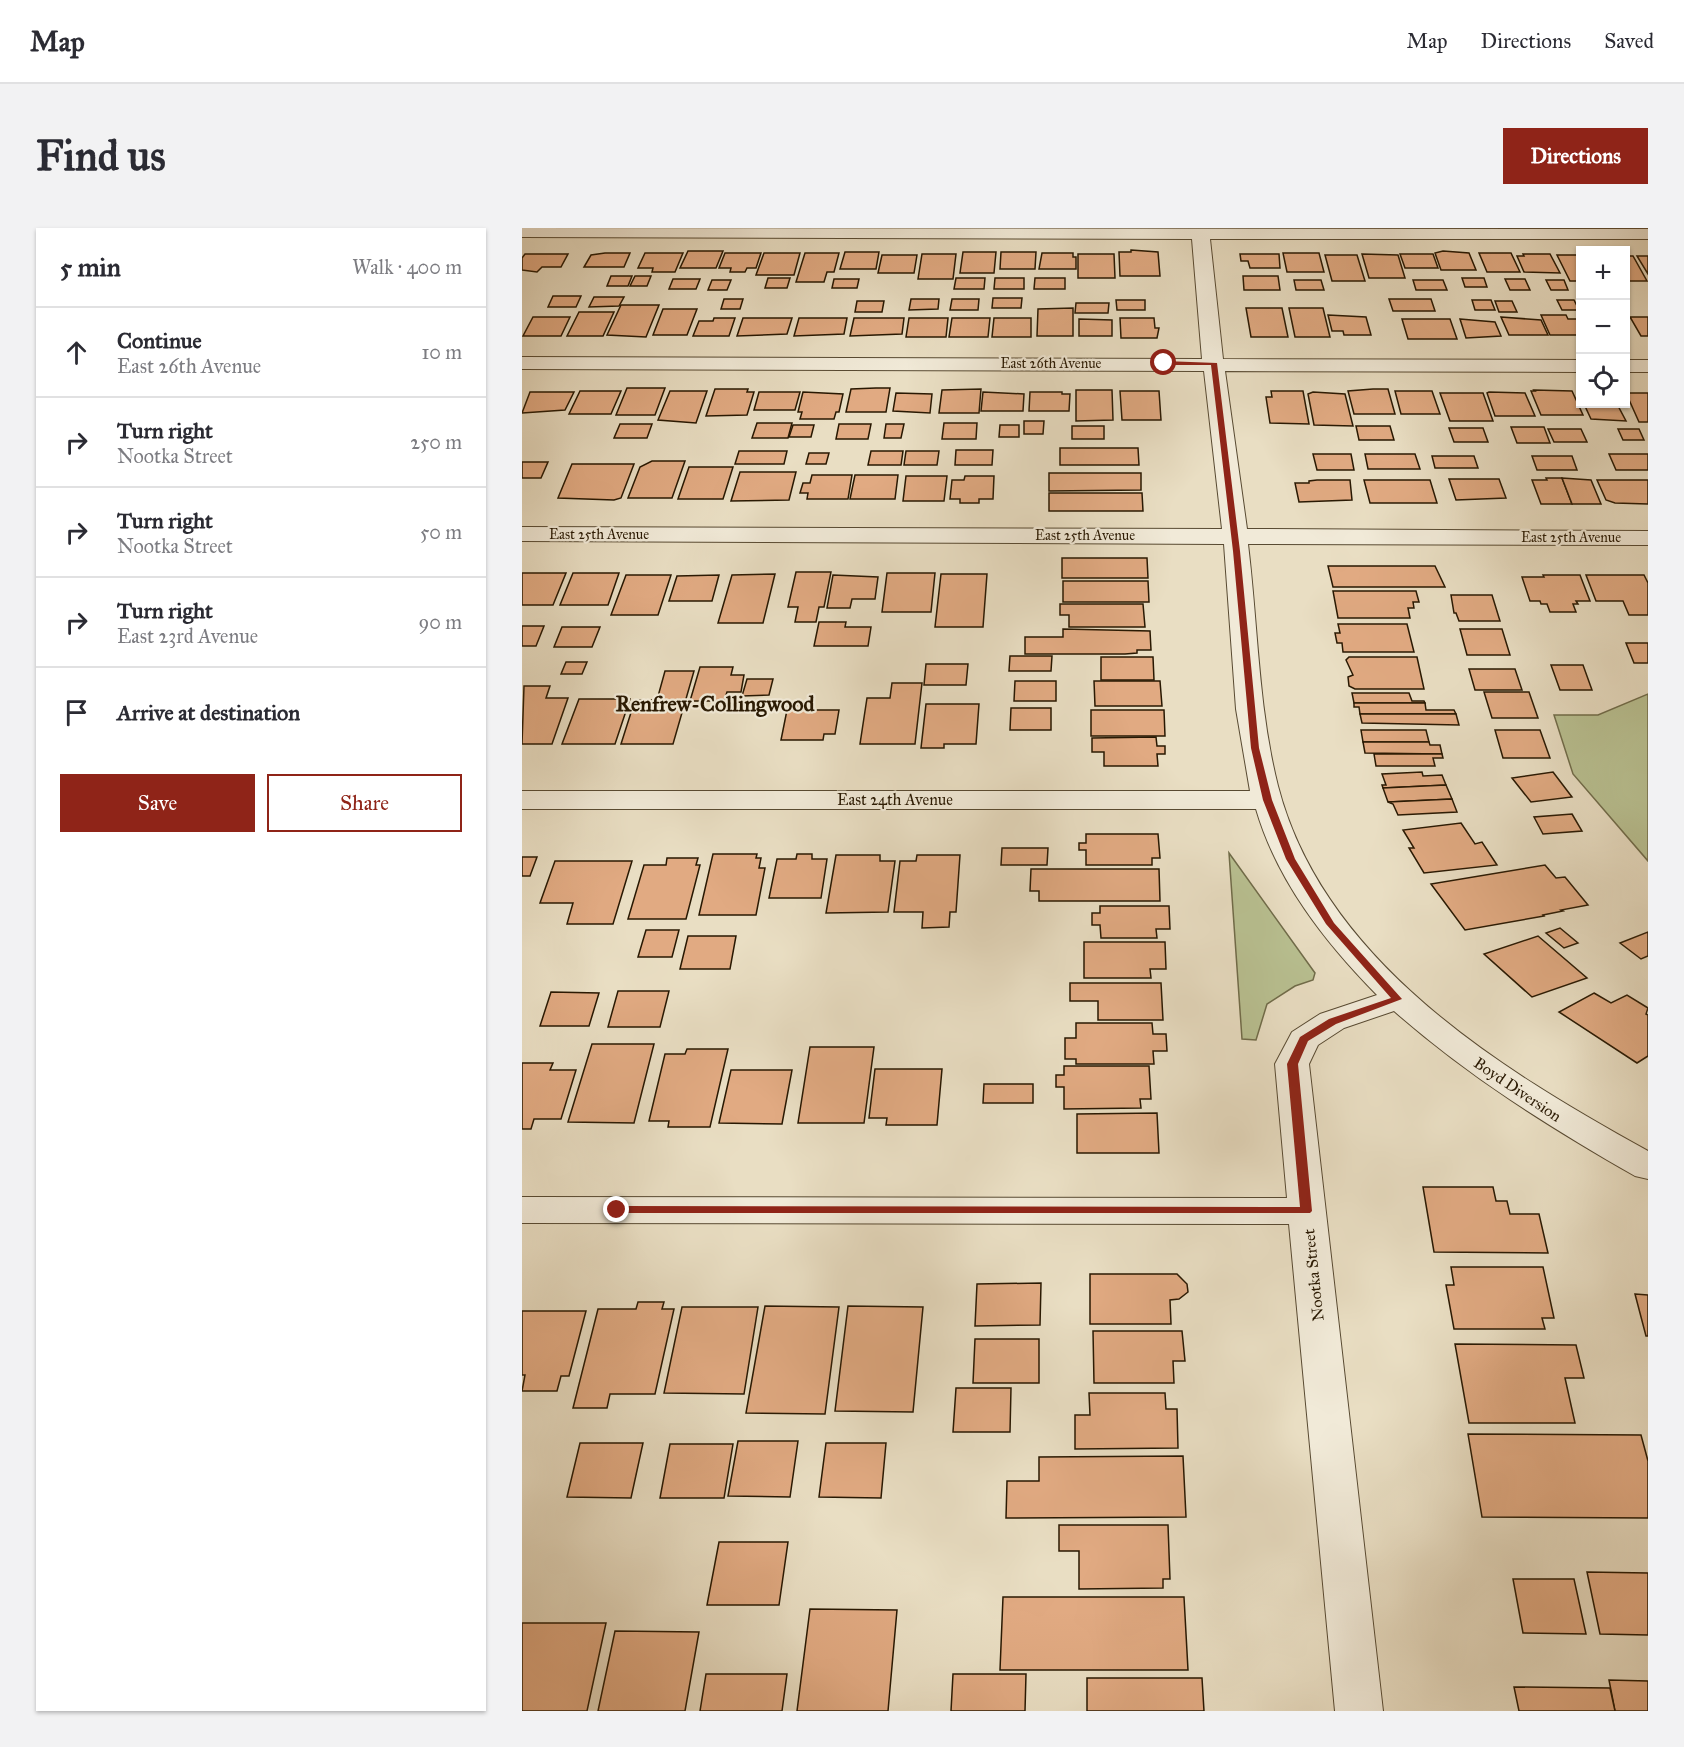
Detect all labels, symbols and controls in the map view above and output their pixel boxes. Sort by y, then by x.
text: Map [30,24,85,59]
text: Map [1407,28,1448,54]
text: Directions [1481,28,1571,54]
text: Saved [1604,28,1654,54]
button: Directions [1503,128,1648,184]
text: Find us [36,130,166,182]
map controls [1576,246,1630,408]
button: + [1576,246,1630,300]
text: 5 min [60,251,121,283]
text: Walk · 400 m [352,255,462,279]
button: − [1576,300,1630,354]
text: Continue [117,327,202,354]
icon: ahead [60,336,93,369]
text: 10 m [421,340,462,364]
route start [1150,349,1176,375]
text: East 26th Avenue [117,354,261,378]
button: locate [1576,354,1630,408]
street label: East 26th Avenue [1001,355,1102,372]
text: Turn right [117,417,213,444]
icon: right [60,426,93,459]
text: 250 m [410,430,462,454]
text: Nootka Street [117,444,233,468]
text: Turn right [117,507,213,534]
icon: right [60,516,93,549]
text: 50 m [420,520,462,544]
street label: East 25th Avenue [549,526,649,543]
street label: East 25th Avenue [1035,527,1135,544]
street label: East 25th Avenue [1521,529,1621,546]
text: Nootka Street [117,534,233,558]
text: Turn right [117,597,213,624]
icon: right [60,606,93,639]
text: 90 m [419,610,462,634]
text: East 23rd Avenue [117,624,258,648]
district label: Renfrew-Collingwood [616,690,815,717]
icon: arrive [60,696,93,729]
text: Arrive at destination [117,699,300,726]
button: Save [60,774,255,832]
button: Share [267,774,462,832]
street label: East 24th Avenue [837,790,953,809]
street label: Boyd Diversion [1470,1053,1565,1126]
route end [603,1196,629,1222]
street label: Nootka Street [1299,1228,1328,1322]

